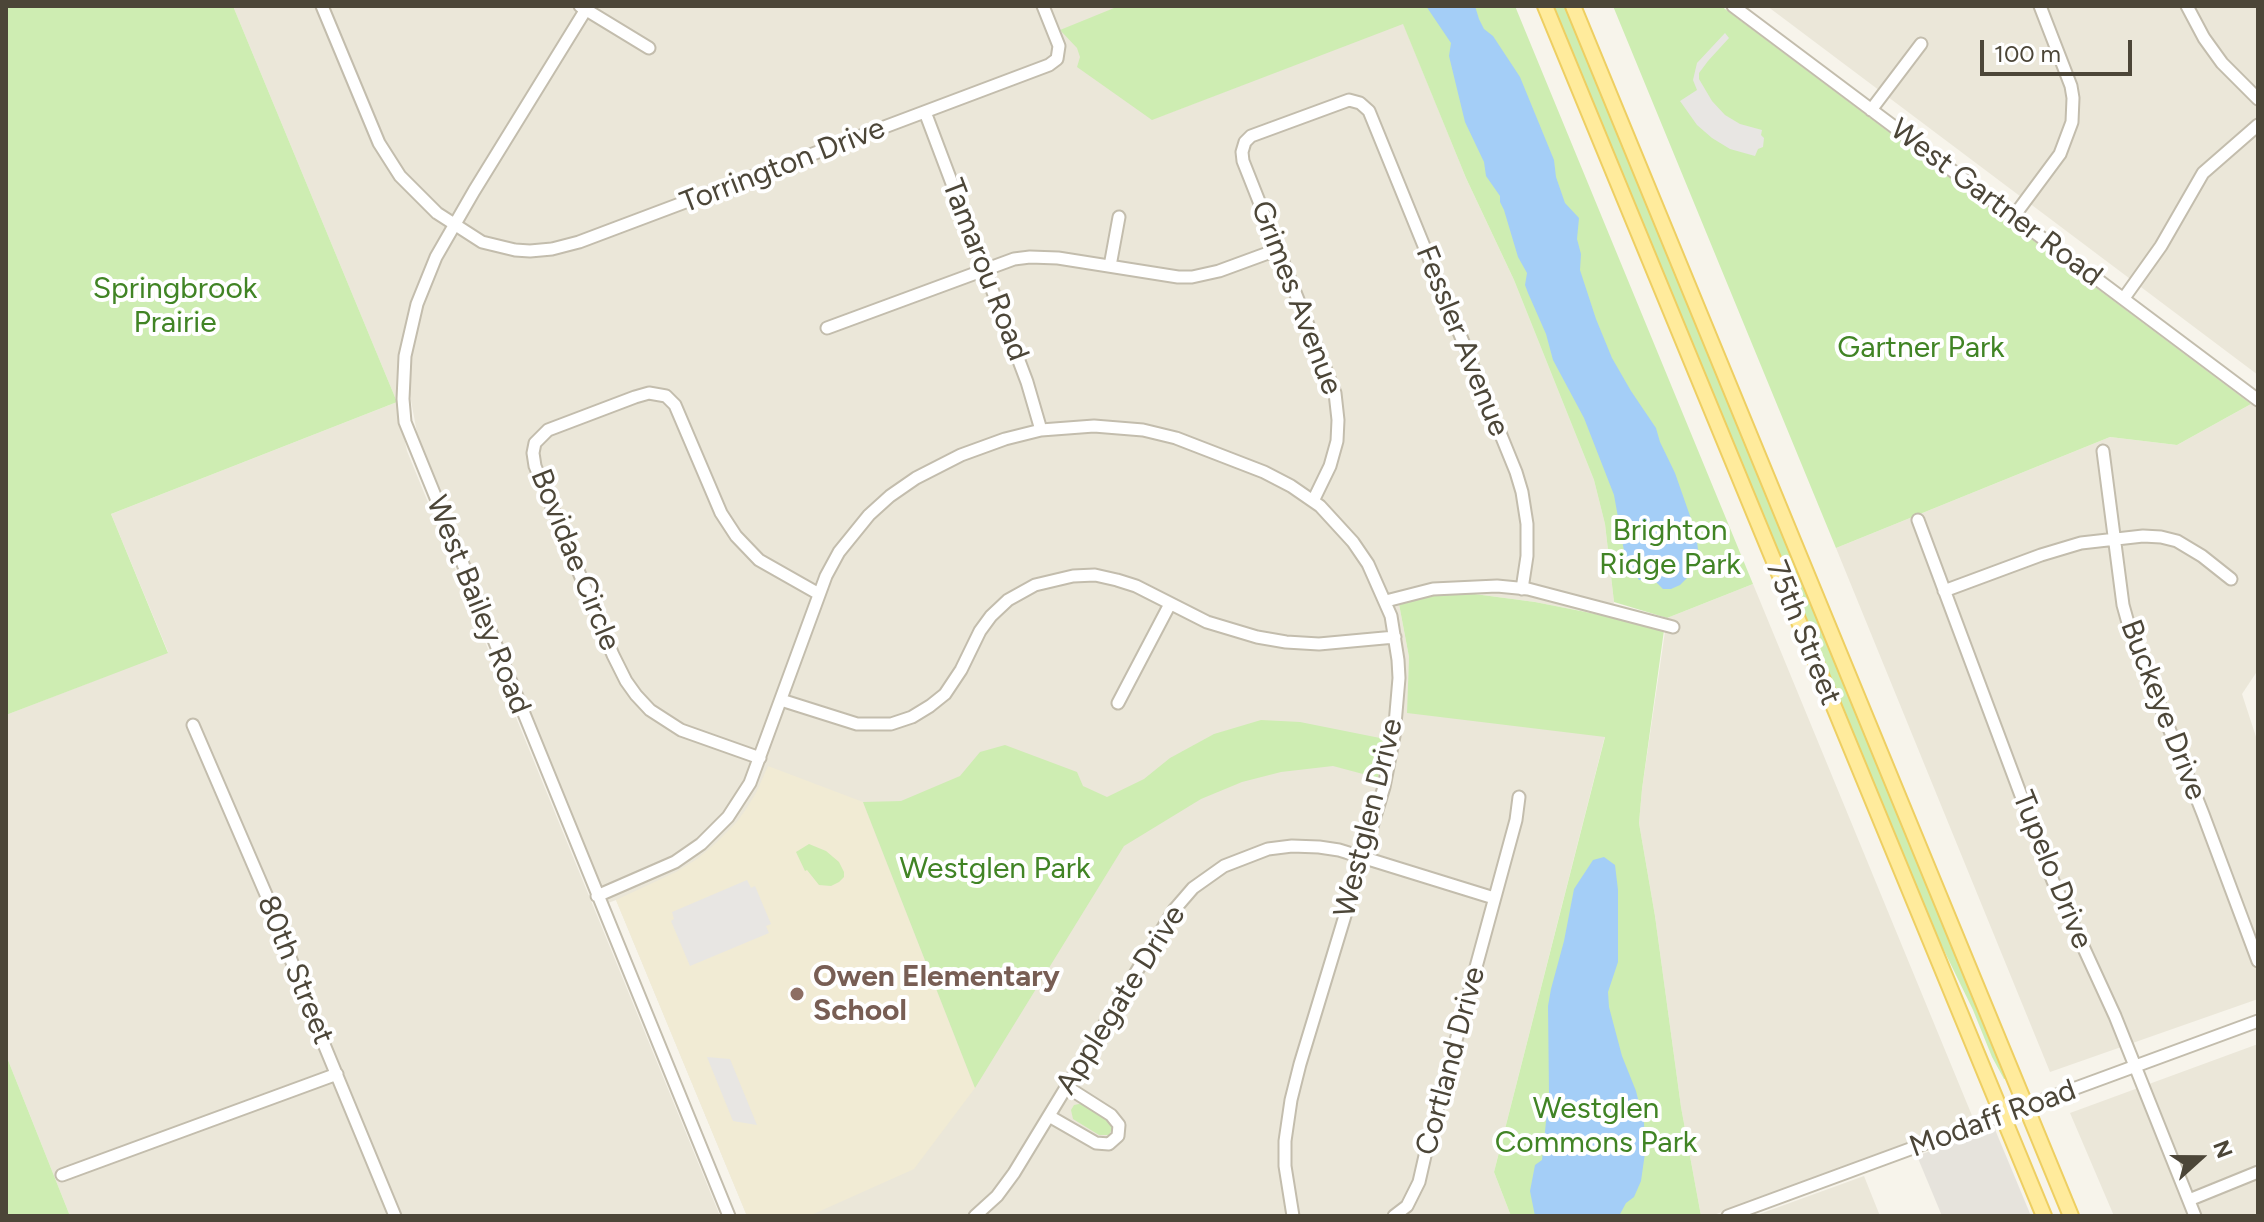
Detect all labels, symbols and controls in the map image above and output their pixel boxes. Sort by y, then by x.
scale bar [1984,24,2136,74]
text: 100 m [1994,39,2061,68]
street label: Torrington Drive [676,111,890,221]
street label: West Gartner Road [1883,112,2109,294]
street label: Tamarou Road [934,174,1036,366]
street label: Grimes Avenue [1243,196,1349,400]
street label: Fessler Avenue [1407,240,1517,442]
park label: Springbrook Prairie [93,271,257,342]
park label: Gartner Park [1837,330,2005,366]
street label: Bovidae Circle [522,464,628,656]
street label: West Bailey Road [418,491,538,719]
park label: Brighton Ridge Park [1599,513,1741,584]
street label: 75th Street [1758,555,1848,711]
street label: Buckeye Drive [2112,615,2214,805]
street label: Westglen Drive [1327,715,1411,921]
street label: Tupelo Drive [2004,786,2100,954]
park label: Westglen Park [899,851,1091,887]
street label: 80th Street [249,890,341,1050]
street label: Applegate Drive [1048,899,1194,1101]
place label: Owen Elementary School [813,959,1060,1030]
street label: Cortland Drive [1409,963,1493,1159]
marker: Owen Elementary School [788,985,806,1003]
street label: Modaff Road [1905,1072,2081,1166]
park label: Westglen Commons Park [1495,1091,1697,1162]
north arrow [2160,1118,2240,1198]
text: N [2207,1136,2239,1162]

